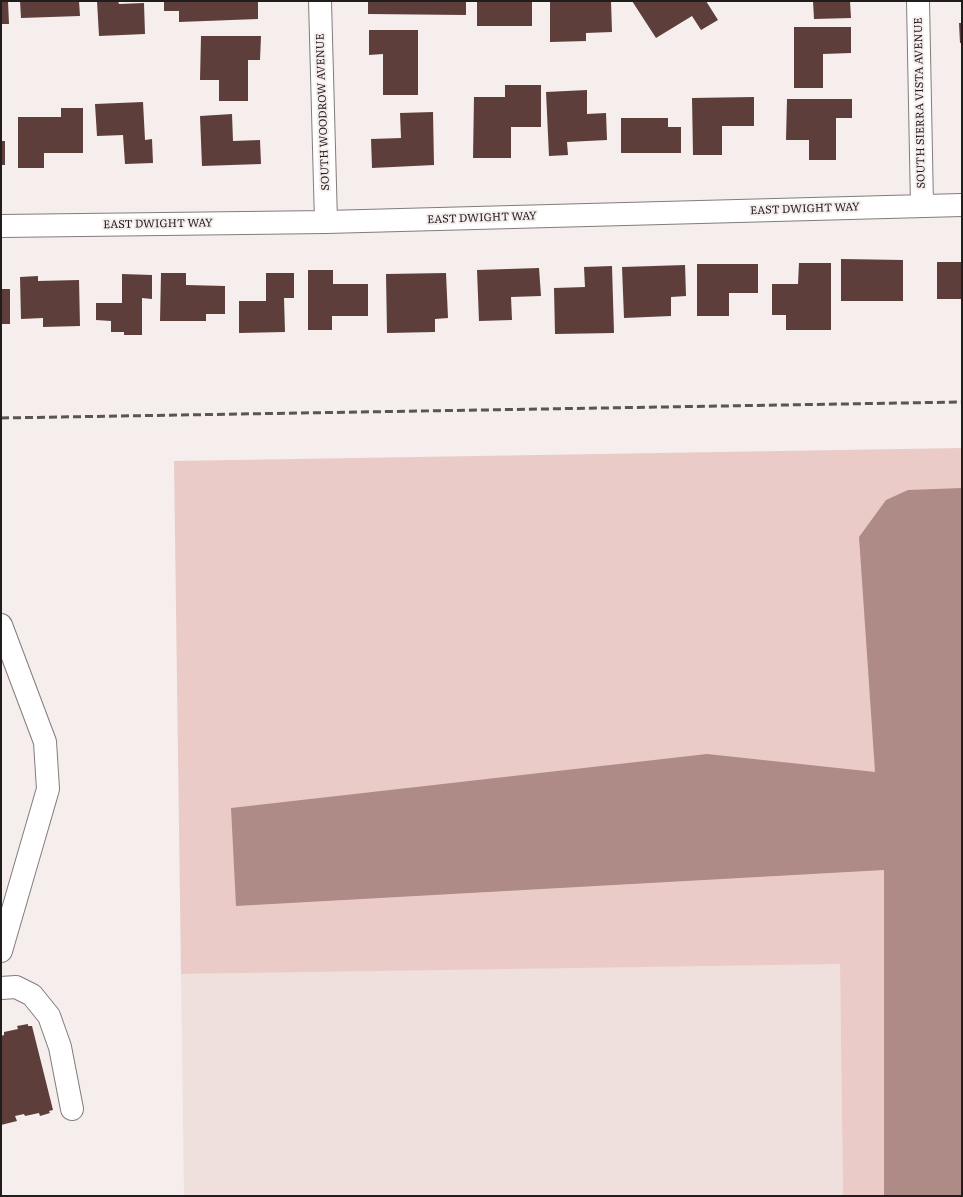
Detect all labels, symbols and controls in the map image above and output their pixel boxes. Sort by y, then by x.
street label: SOUTH SIERRA VISTA AVENUE [912,17,928,189]
street label: SOUTH WOODROW AVENUE [314,33,332,191]
street label: EAST DWIGHT WAY [750,200,860,218]
street label: EAST DWIGHT WAY [427,209,537,227]
street label: EAST DWIGHT WAY [103,216,213,232]

